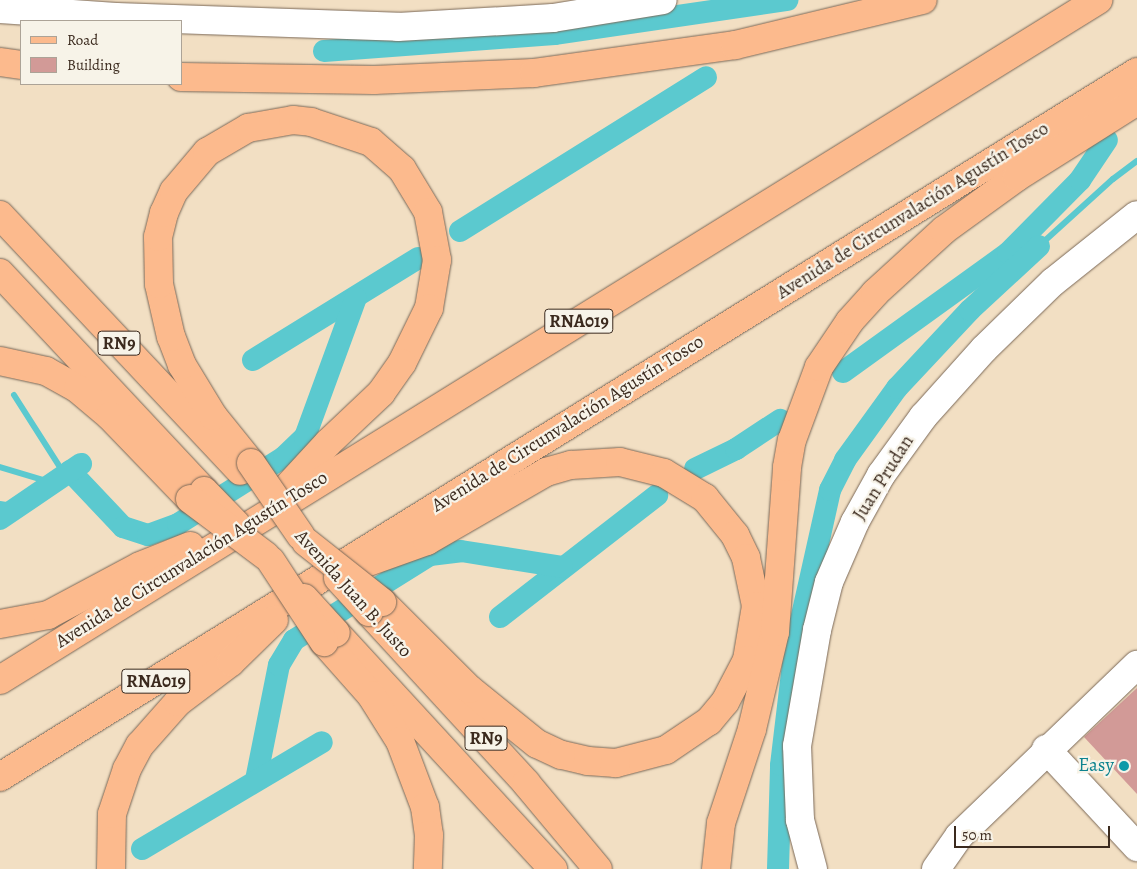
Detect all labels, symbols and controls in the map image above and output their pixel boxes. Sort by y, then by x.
legend [20,20,182,85]
text: Road [67,30,98,50]
text: Building [67,55,120,75]
street label: Avenida de Circunvalación Agustín Tosco [773,118,1053,304]
road number: RNA019 [544,306,614,336]
road number: RN9 [96,328,142,358]
street label: Avenida de Circunvalación Agustín Tosco [428,331,708,517]
street label: Juan Prudan [849,431,919,525]
street label: Avenida de Circunvalación Agustín Tosco [52,467,332,653]
street label: Avenida Juan B. Justo [290,525,416,663]
road number: RNA019 [121,666,191,696]
road number: RN9 [464,722,508,754]
place label: Easy [1078,755,1114,777]
marker: Easy [1118,760,1130,772]
scale bar [957,816,1113,848]
text: 50 m [962,825,992,845]

